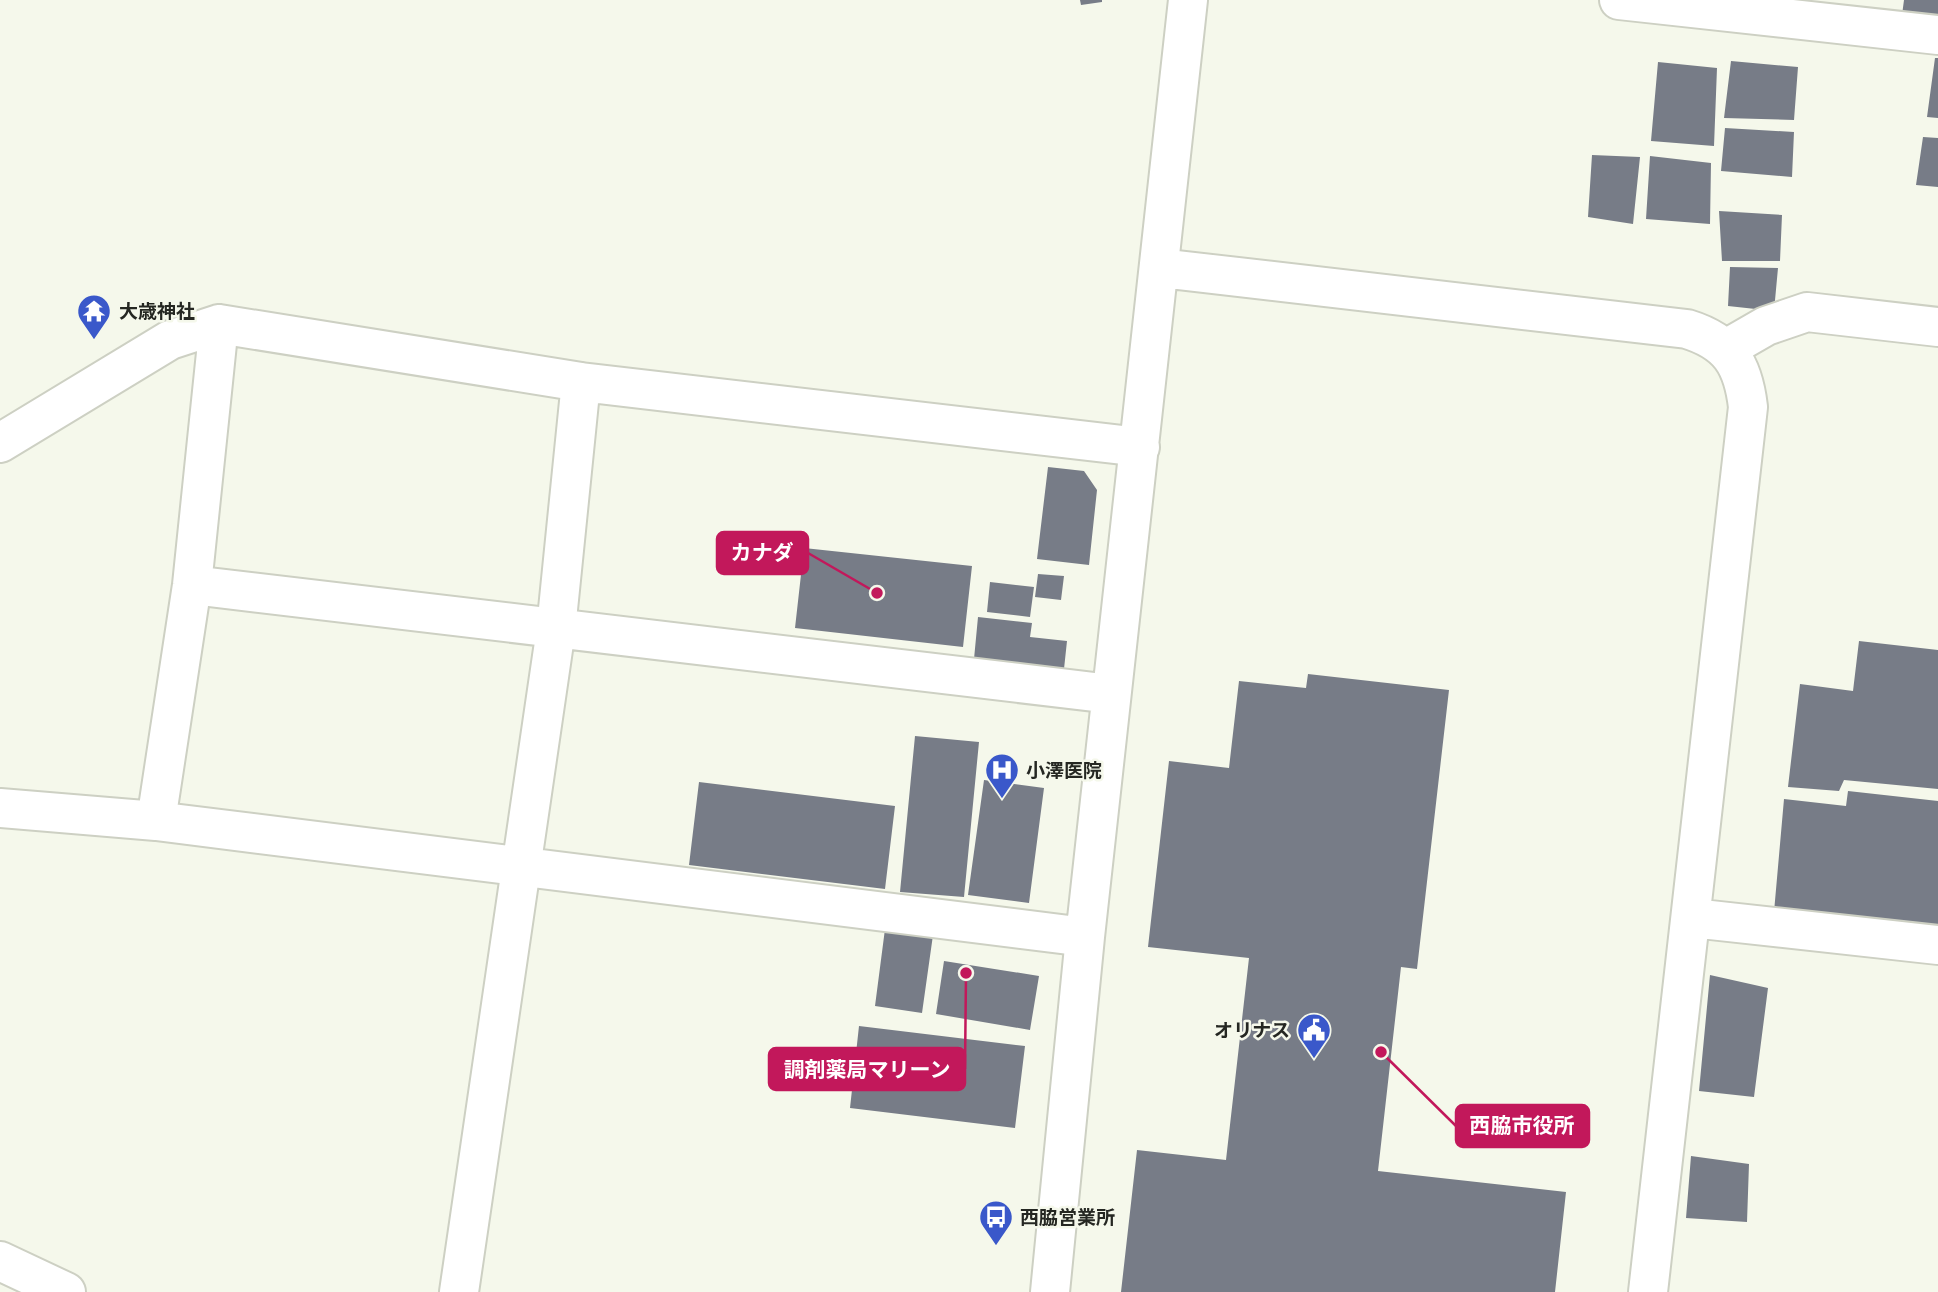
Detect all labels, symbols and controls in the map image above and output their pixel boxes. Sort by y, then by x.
temple icon: 大歳神社 [75,292,113,341]
place label: 大歳神社 [119,298,195,324]
callout: カナダ [717,532,808,574]
text: カナダ [731,538,794,566]
hospital icon: 小澤医院 [983,751,1021,800]
place label: 小澤医院 [1026,757,1102,783]
public building icon: オリナス [1295,1011,1333,1060]
place label: オリナス [1214,1017,1290,1043]
callout: 調剤薬局マリーン [769,1048,965,1090]
text: 調剤薬局マリーン [784,1055,950,1083]
callout: 西脇市役所 [1456,1105,1589,1147]
text: 西脇市役所 [1470,1111,1575,1139]
bus stop icon: 西脇営業所 [977,1198,1015,1247]
place label: 西脇営業所 [1020,1204,1115,1230]

